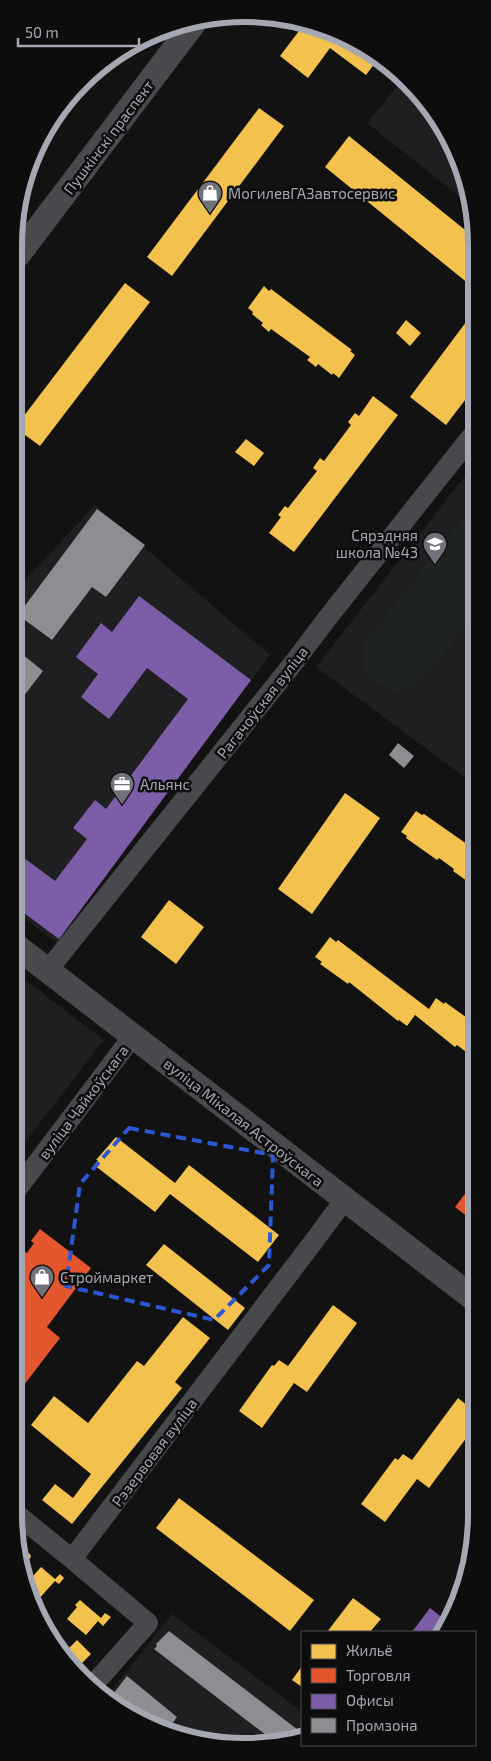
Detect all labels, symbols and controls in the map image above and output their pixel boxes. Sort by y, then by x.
scale bar [18,15,139,47]
text: 50 m [25,23,59,41]
street label: Пушкінскі праспект [59,76,158,198]
shop icon: МогилевГАЗавтосервис [197,180,223,214]
place label: МогилевГАЗавтосервис [228,184,395,202]
place label: Сярэдняя школа №43 [336,526,418,561]
school or university icon: Сярэдняя школа №43 [422,531,448,565]
street label: Рагачоўская вуліца [213,642,312,762]
office icon: Альянс [109,771,135,805]
place label: Альянс [140,775,190,793]
street label: вуліца Чайкоўскага [34,1041,133,1163]
street label: вуліца Мікалая Астроўскага [160,1054,328,1191]
shop icon: Строймаркет [29,1264,55,1298]
place label: Строймаркет [60,1268,153,1286]
street label: Рэзервовая вуліца [108,1394,201,1510]
legend [301,1631,476,1746]
text: Жильё [346,1641,393,1659]
text: Торговля [346,1666,411,1684]
text: Офисы [346,1691,394,1709]
text: Промзона [346,1716,418,1734]

